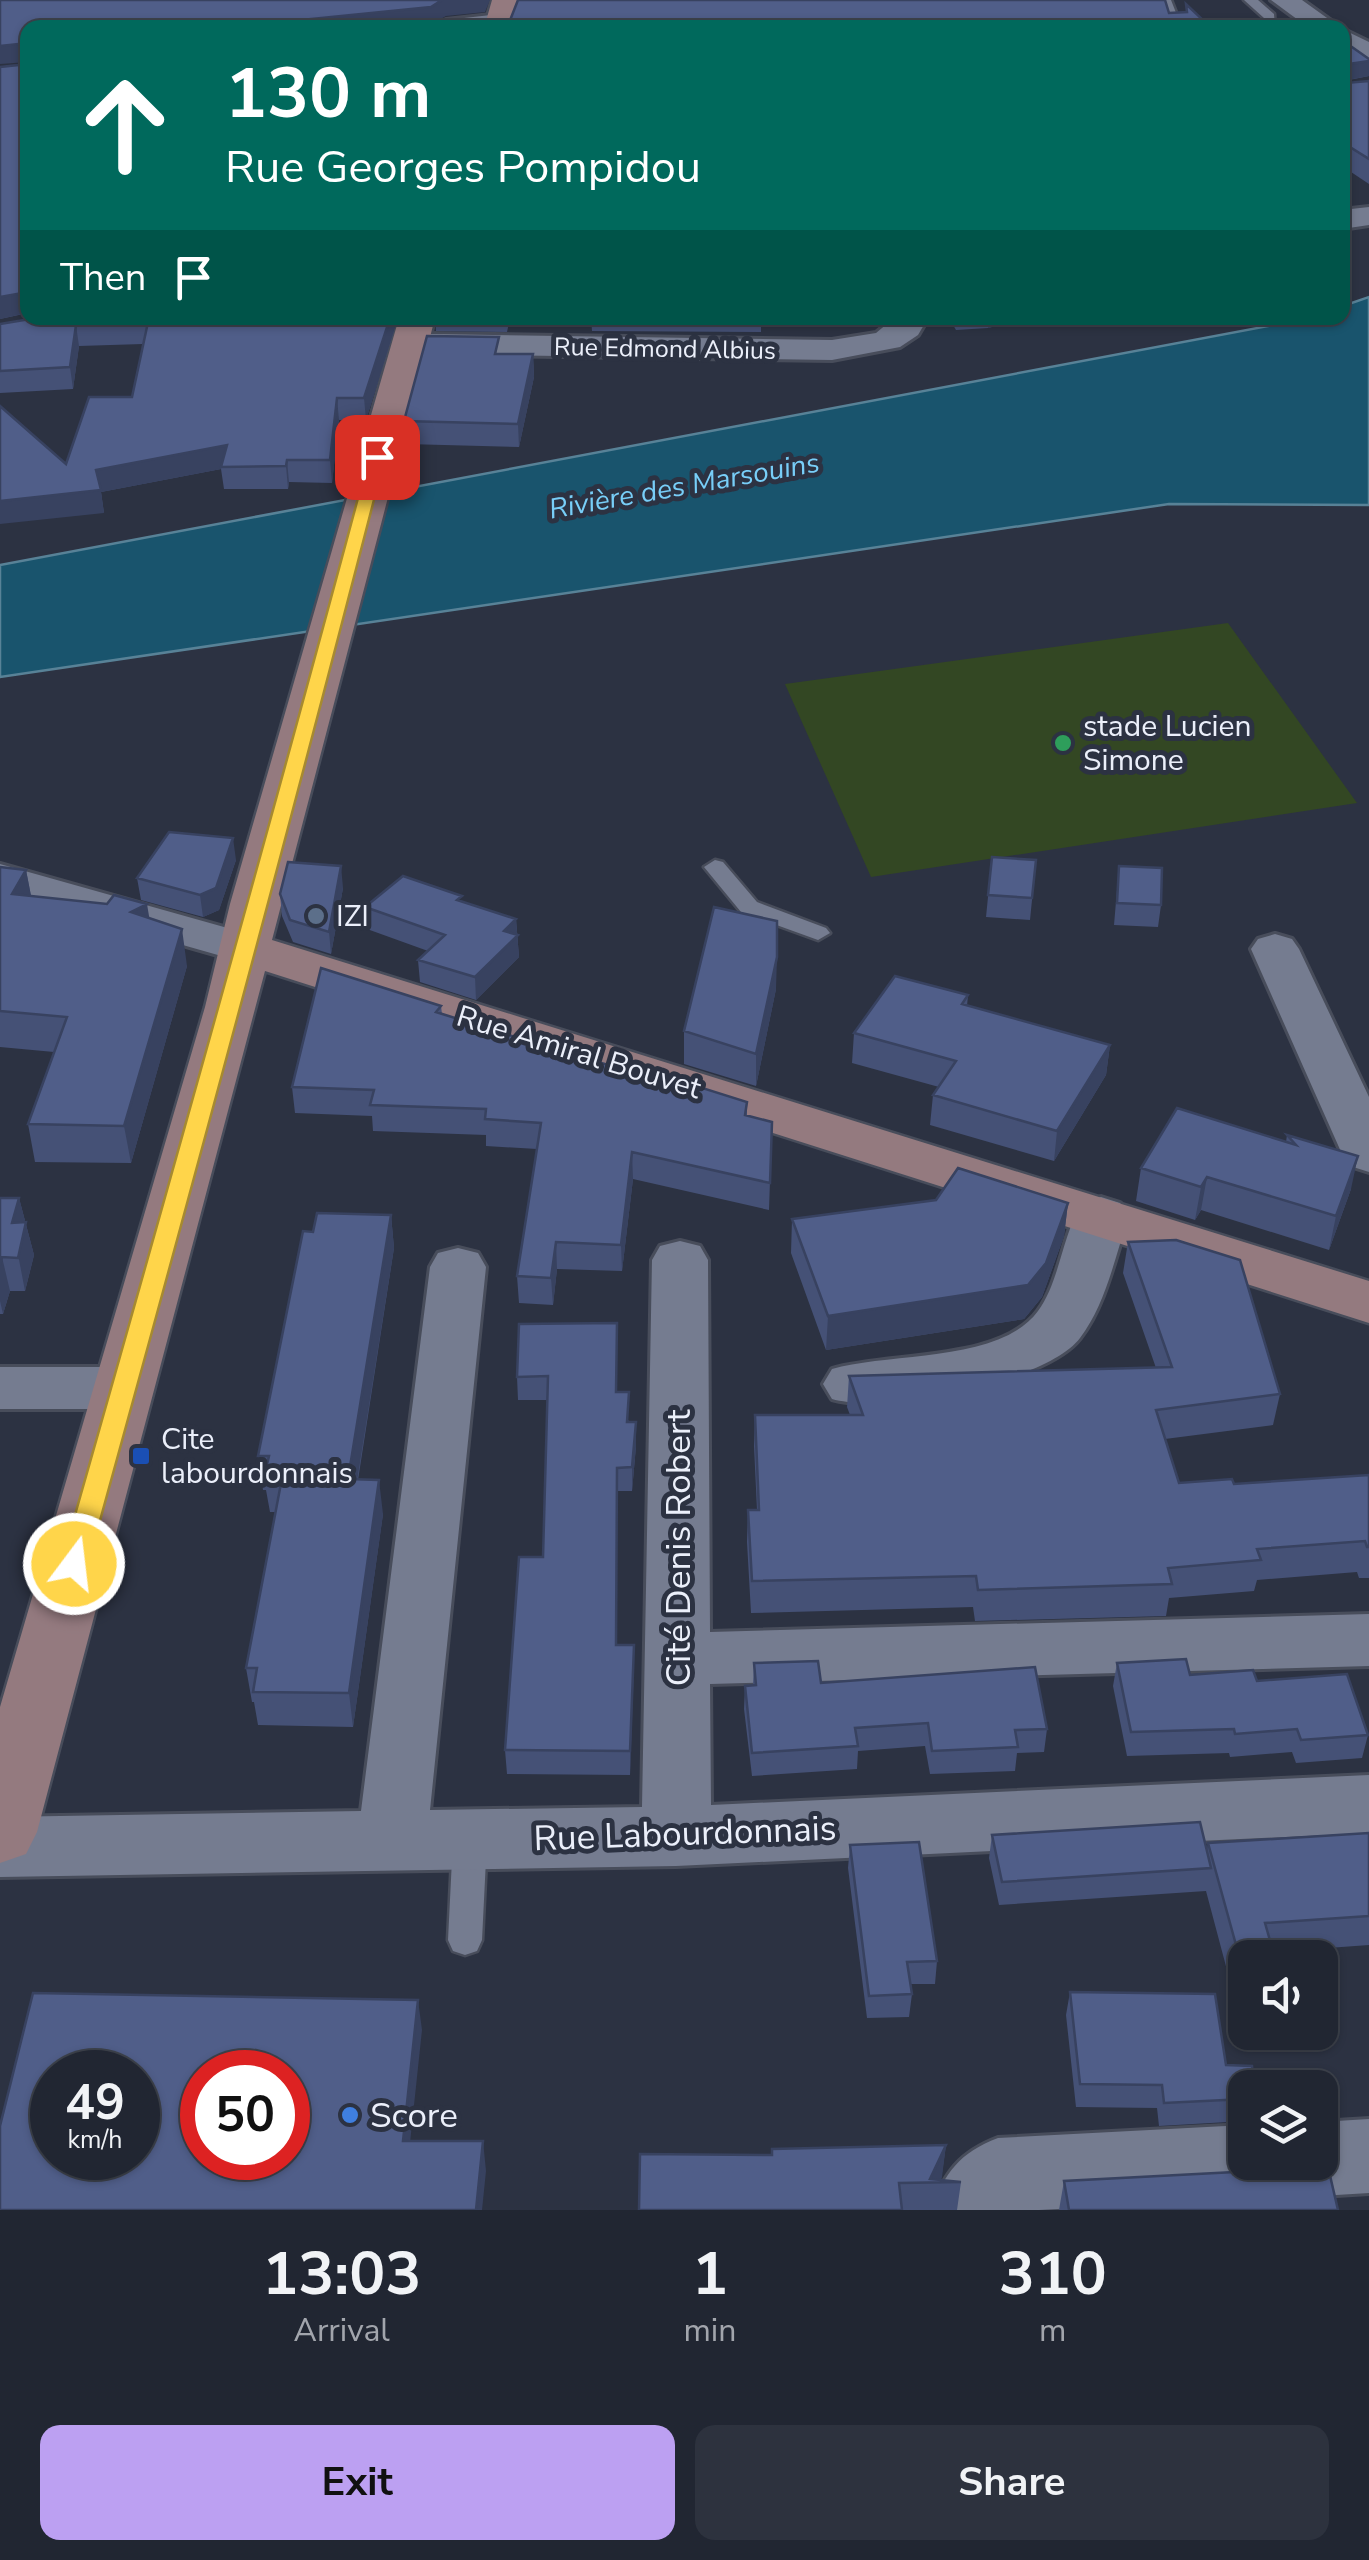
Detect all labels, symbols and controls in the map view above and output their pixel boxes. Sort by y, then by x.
text: 130 m [225,46,431,142]
icon: ahead [60,60,190,190]
text: Rue Georges Pompidou [225,137,701,198]
icon: arrive [166,250,221,305]
text: Then [60,252,146,303]
street label: Rue Edmond Albius [554,330,776,368]
pin [335,415,420,500]
icon: arrive [350,430,405,485]
water label: Rivière des Marsouins [546,443,822,528]
place label: stade Lucien Simone [1083,706,1252,781]
marker: stade Lucien Simone [1052,732,1074,754]
place label: IZI [336,896,369,937]
marker: IZI [305,905,327,927]
street label: Rue Amiral Bouvet [452,996,707,1109]
street label: Cité Denis Robert [655,1409,702,1687]
place label: Cite labourdonnais [161,1419,353,1494]
marker: Cite labourdonnais [130,1445,152,1467]
position arrow [22,1512,126,1616]
street label: Rue Labourdonnais [533,1805,837,1862]
map controls [1228,1940,1338,2180]
button: sound [1228,1940,1338,2050]
speed limit sign: 50 [180,2050,310,2180]
text: 49 [65,2068,125,2137]
button: layers [1228,2070,1338,2180]
place label: Score [370,2092,458,2139]
marker: Score [339,2104,361,2126]
text: km/h [67,2123,123,2157]
text: 13:03 [262,2233,421,2315]
text: 1 [692,2233,728,2315]
text: 310 [999,2233,1107,2315]
text: Arrival [294,2309,390,2352]
text: min [683,2309,736,2352]
text: m [1039,2309,1066,2352]
button: Exit [40,2425,675,2540]
button: Share [695,2425,1329,2540]

